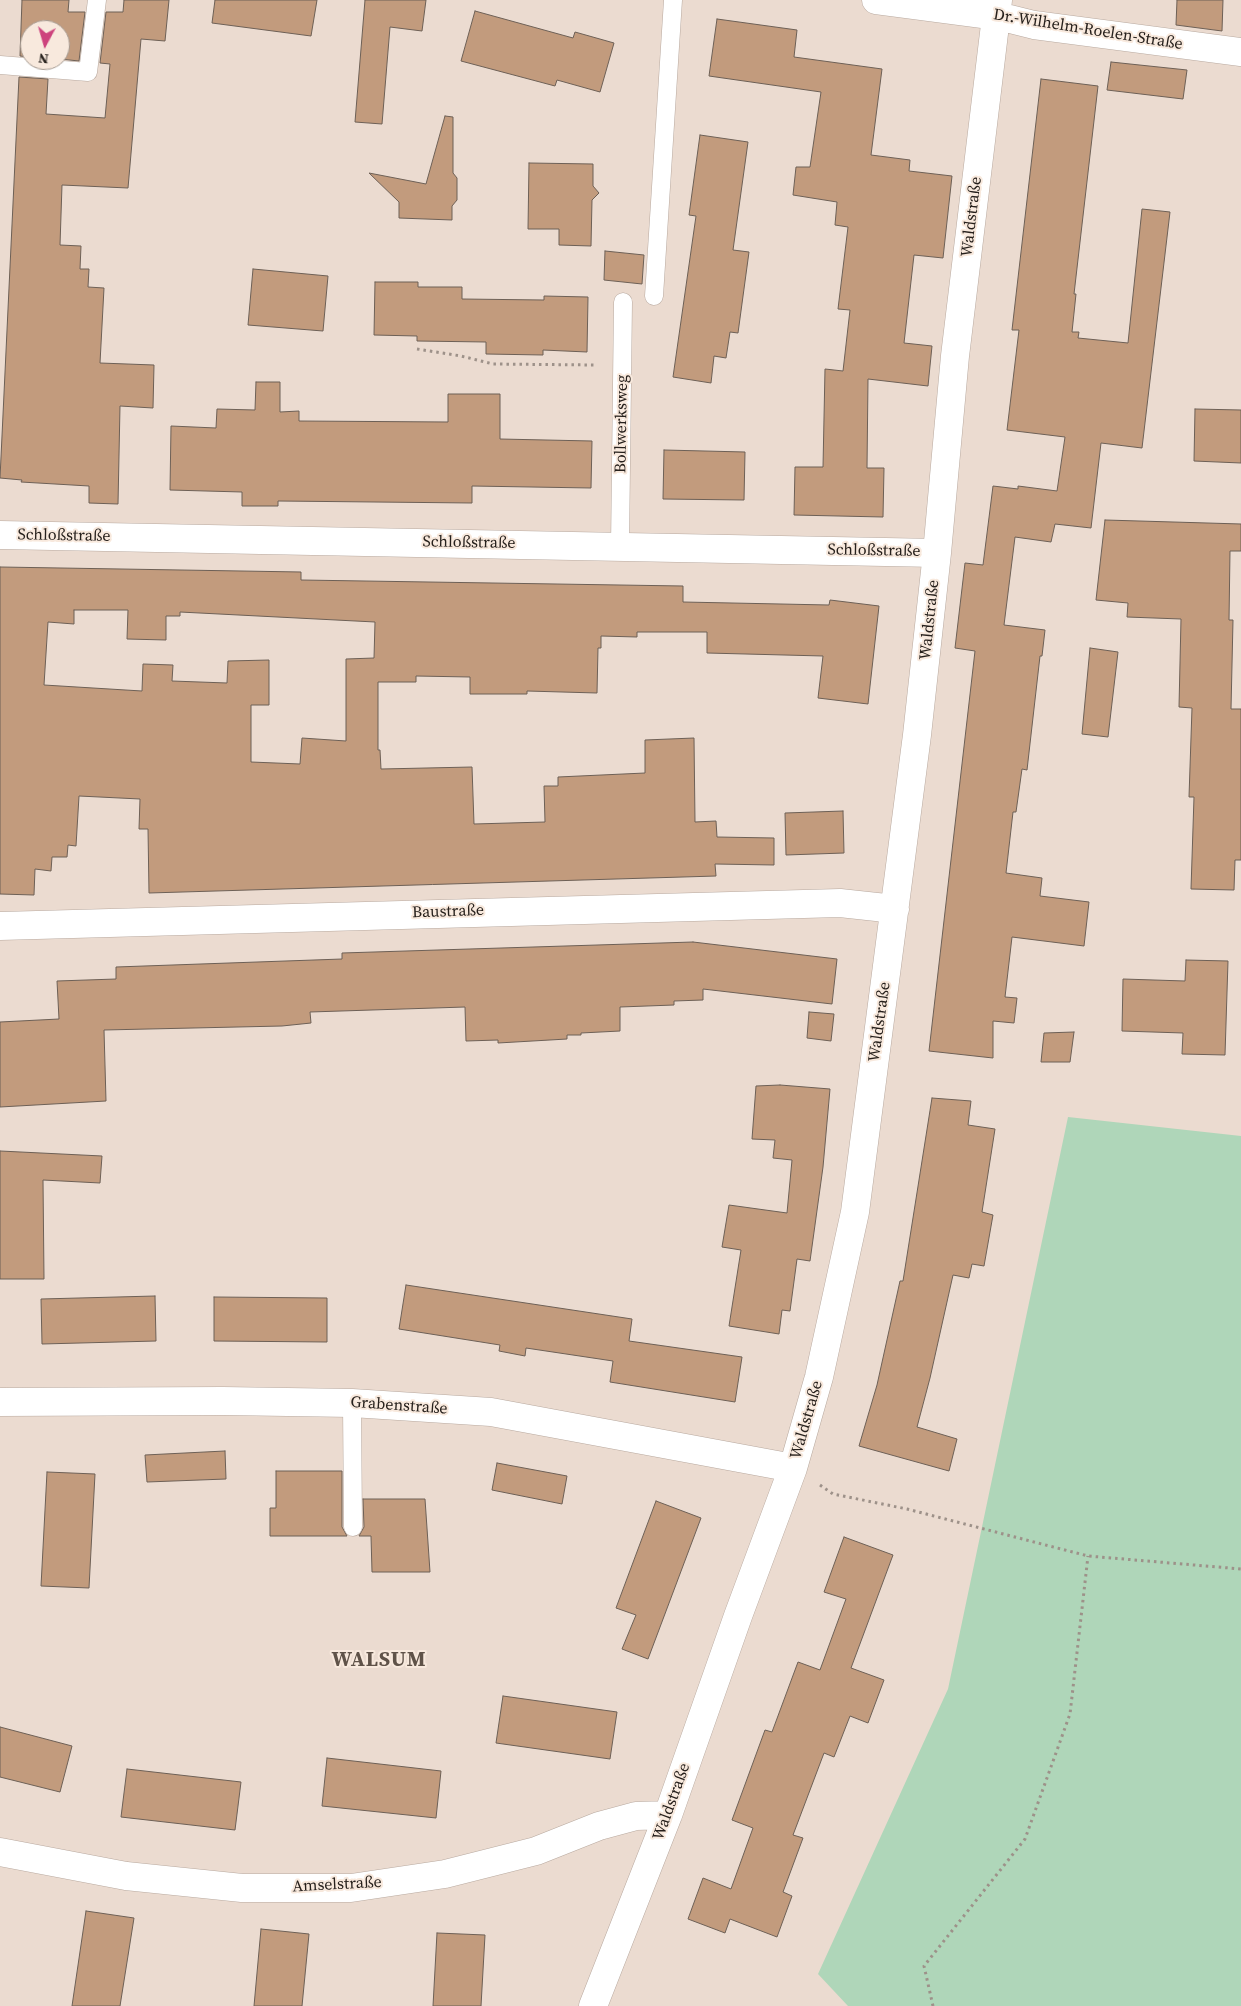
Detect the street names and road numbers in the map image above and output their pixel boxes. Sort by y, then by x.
street label: Dr.-Wilhelm-Roelen-Straße [992,6,1184,54]
street label: Waldstraße [958,176,986,258]
street label: Bollwerksweg [612,375,632,473]
street label: Schloßstraße [17,526,111,546]
street label: Schloßstraße [422,533,516,553]
street label: Schloßstraße [827,541,921,561]
street label: Waldstraße [916,579,944,661]
street label: Baustraße [412,901,484,923]
street label: Waldstraße [865,981,895,1063]
street label: Waldstraße [787,1379,827,1461]
street label: Grabenstraße [350,1393,448,1419]
street label: Waldstraße [649,1761,695,1843]
street label: Amselstraße [292,1873,382,1897]

